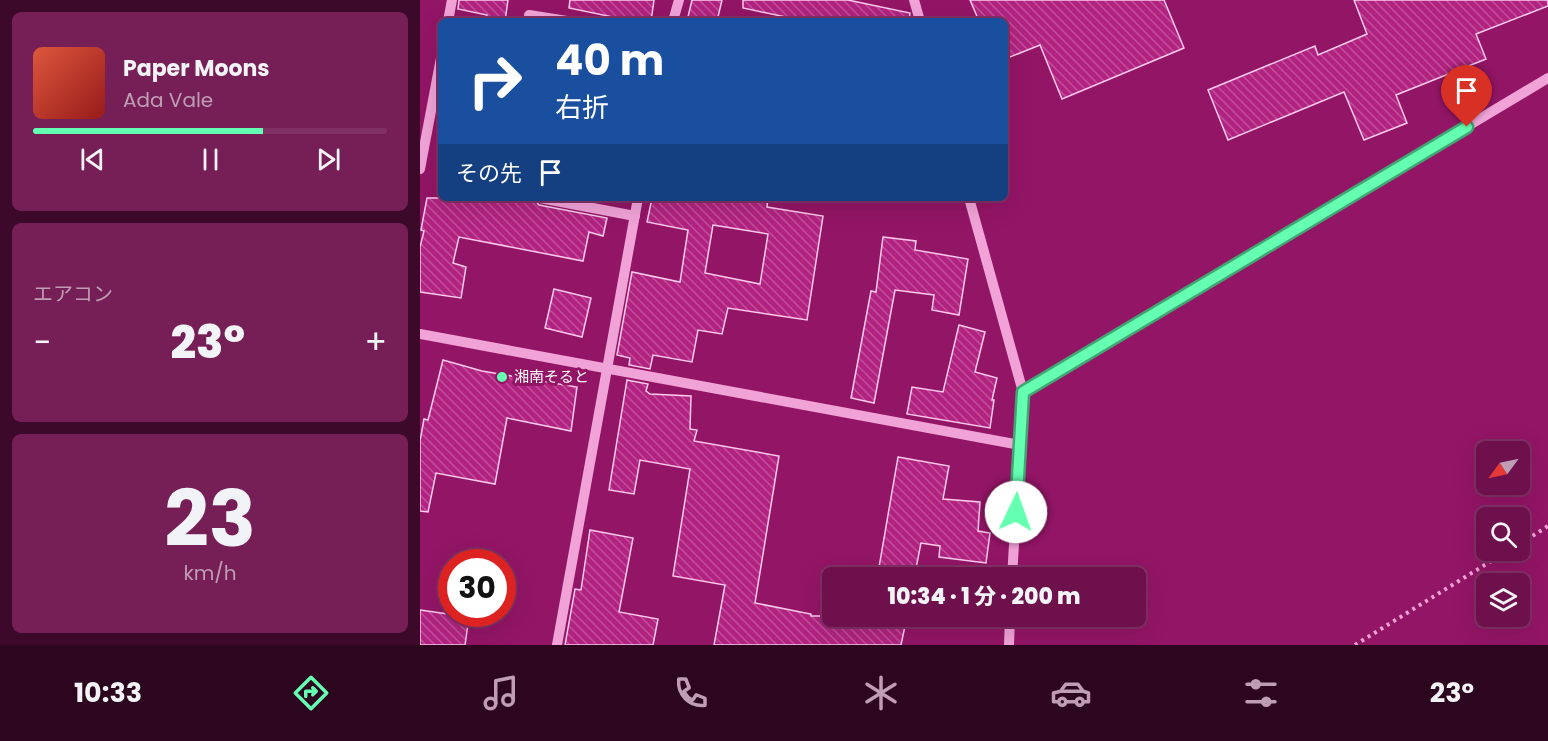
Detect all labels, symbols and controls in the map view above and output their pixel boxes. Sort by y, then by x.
text: 40 m [555,31,664,90]
icon: right [456,42,534,120]
text: Paper Moons [123,53,270,84]
pin [1441,65,1492,127]
icon: arrive [1450,74,1483,107]
text: Ada Vale [123,86,213,114]
text: 右折 [555,89,609,126]
icon: previous [76,143,109,176]
icon: pause [194,143,227,176]
icon: next [312,143,345,176]
icon: arrive [534,156,567,189]
text: その先 [456,158,522,189]
text: エアコン [33,280,113,308]
text: 23° [170,311,245,374]
text: − [33,319,51,366]
text: + [364,319,387,366]
place label: 湘南そると [514,366,589,387]
marker: 湘南そると [495,370,509,384]
north arrow [1476,441,1530,495]
map controls [1476,441,1530,627]
text: 23 [164,464,256,573]
position arrow [984,480,1048,544]
button: search [1476,507,1530,561]
speed limit sign: 30 [438,549,516,627]
text: km/h [183,559,237,587]
button: layers [1476,573,1530,627]
text: 10:34 · 1 分 · 200 m [887,581,1081,612]
icon: directions [290,672,332,714]
icon: music [480,672,522,714]
icon: phone [670,672,712,714]
icon: climate [860,672,902,714]
icon: car [1050,672,1092,714]
icon: filters [1240,672,1282,714]
text: 10:33 [74,674,142,711]
text: 23° [1430,674,1474,711]

